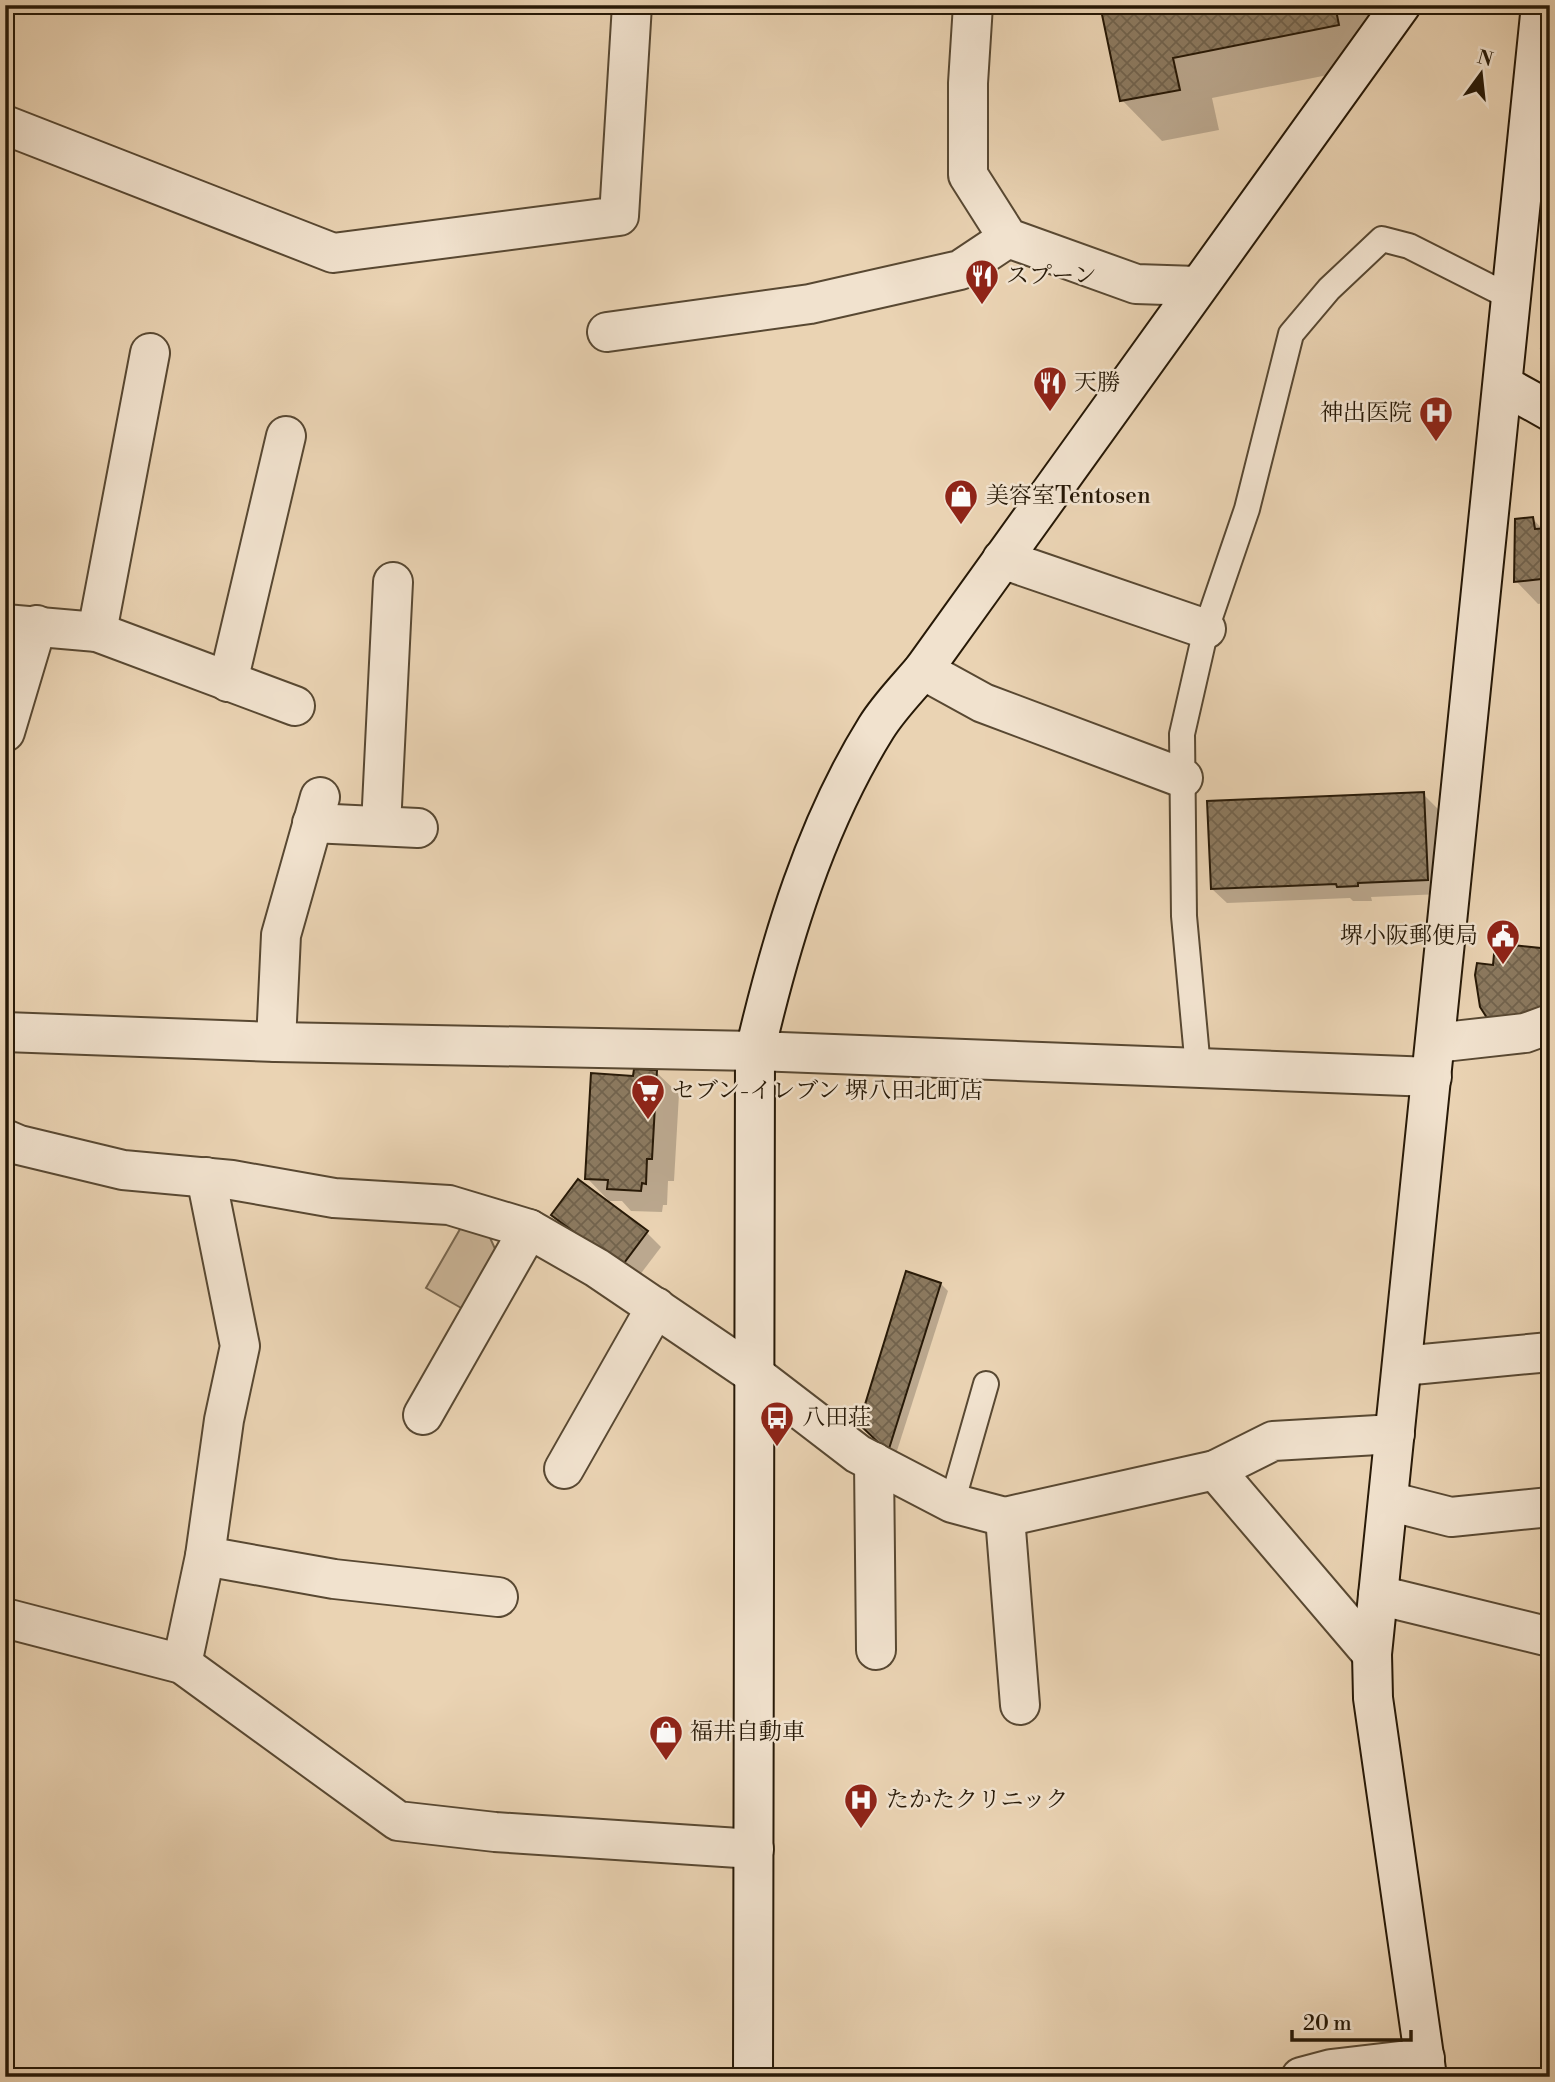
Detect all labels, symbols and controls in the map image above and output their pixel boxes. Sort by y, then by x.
north arrow [1446,38,1516,108]
text: N [1475,45,1496,72]
restaurant icon: スプーン [963,257,1001,306]
place label: スプーン [1006,262,1097,290]
restaurant icon: 天勝 [1031,364,1069,413]
place label: 天勝 [1074,369,1120,397]
hospital icon: 神出医院 [1417,394,1455,443]
place label: 神出医院 [1320,399,1412,427]
shop icon: 美容室Tentosen [942,477,980,526]
place label: 美容室Tentosen [986,482,1151,510]
public building icon: 堺小阪郵便局 [1484,917,1522,966]
place label: 堺小阪郵便局 [1340,922,1478,950]
supermarket icon: セブン-イレブン 堺八田北町店 [629,1072,667,1121]
place label: セブン-イレブン 堺八田北町店 [672,1077,983,1105]
bus stop icon: 八田荘 [758,1399,796,1448]
place label: 八田荘 [802,1404,871,1432]
shop icon: 福井自動車 [647,1713,685,1762]
place label: 福井自動車 [690,1718,805,1746]
hospital icon: たかたクリニック [842,1781,880,1830]
place label: たかたクリニック [886,1786,1069,1814]
scale bar [1292,1998,1412,2042]
text: 20 m [1303,2011,1352,2037]

